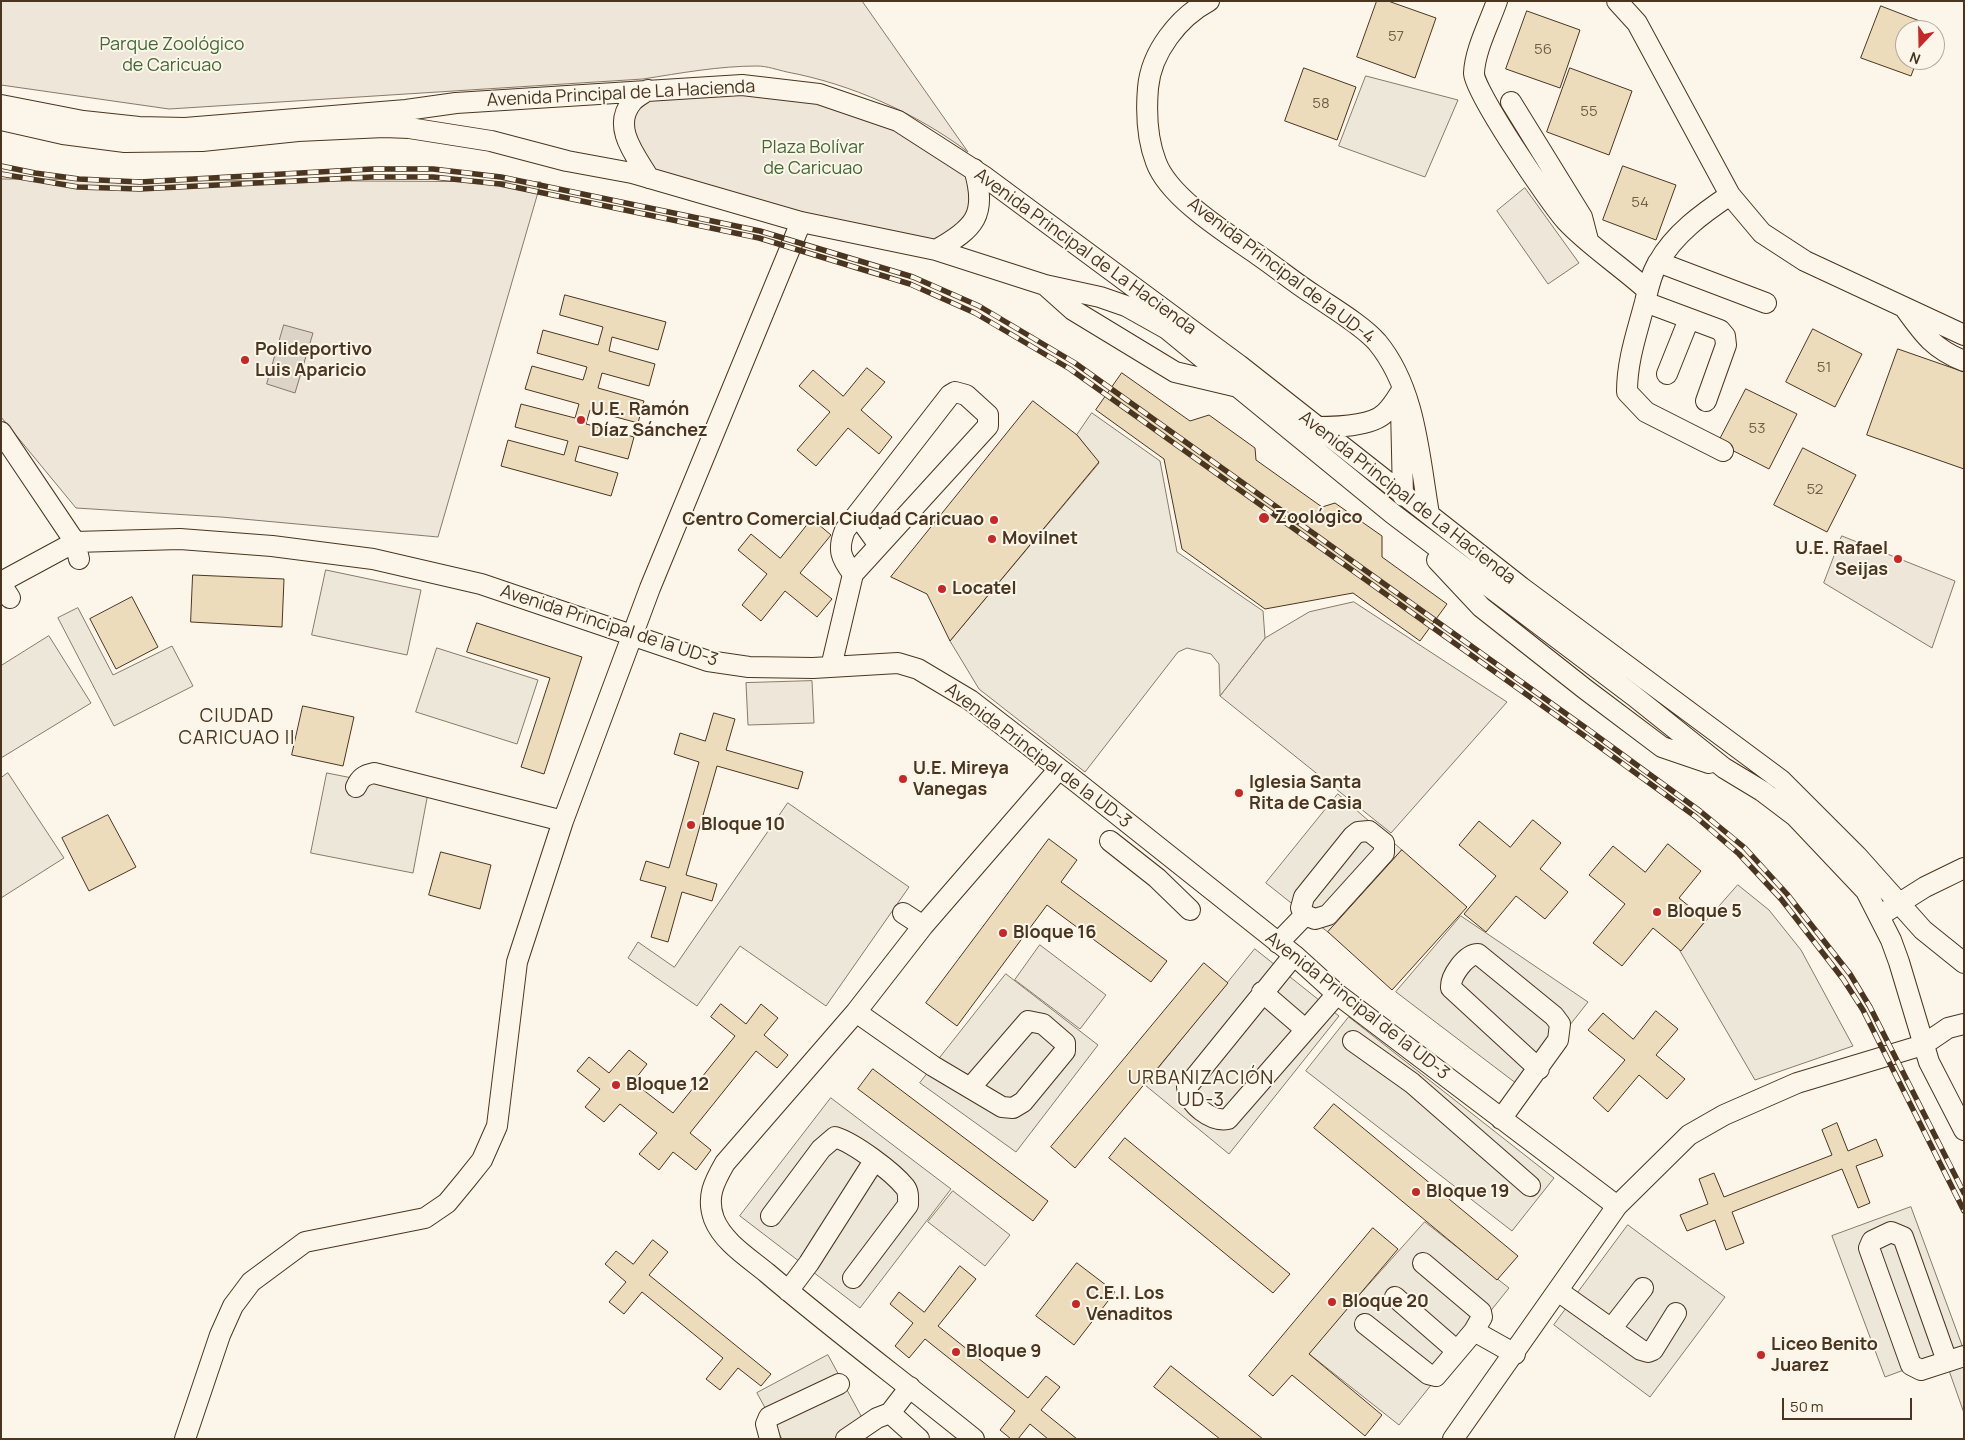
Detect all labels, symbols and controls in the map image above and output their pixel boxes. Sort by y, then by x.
north arrow [1895,20,1945,70]
house number: 57 [1388,28,1404,46]
park label: Parque Zoológico de Caricuao [100,34,244,76]
house number: 56 [1534,41,1552,59]
text: N [1907,48,1923,69]
street label: Avenida Principal de La Hacienda [486,76,756,112]
house number: 58 [1312,95,1330,113]
house number: 55 [1580,103,1598,121]
park label: Plaza Bolívar de Caricuao [762,137,864,180]
street label: Avenida Principal de La Hacienda [970,164,1200,340]
street label: Avenida Principal de la UD-4 [1183,193,1379,349]
house number: 54 [1631,194,1649,212]
place label: Polideportivo Luis Aparicio [255,339,372,382]
marker: Polideportivo Luis Aparicio [239,354,251,366]
house number: 51 [1817,359,1831,377]
place label: U.E. Ramón Díaz Sánchez [591,399,708,442]
street label: Avenida Principal de La Hacienda [1294,407,1520,589]
marker: U.E. Ramón Díaz Sánchez [575,414,587,426]
house number: 53 [1749,420,1765,438]
house number: 52 [1807,481,1823,499]
place label: Zoológico [1275,507,1363,529]
place label: Centro Comercial Ciudad Caricuao [682,509,984,531]
marker: Zoológico [1257,511,1271,525]
marker: Centro Comercial Ciudad Caricuao [988,514,1000,526]
place label: Movilnet [1002,528,1078,550]
marker: Movilnet [986,533,998,545]
place label: U.E. Rafael Seijas [1795,538,1888,580]
marker: U.E. Rafael Seijas [1892,553,1904,565]
place label: Locatel [952,578,1016,600]
street label: Avenida Principal de la UD-3 [497,581,721,671]
marker: Locatel [936,583,948,595]
street label: Avenida Principal de la UD-3 [941,679,1135,833]
district label: CIUDAD CARICUAO II [177,706,297,750]
place label: U.E. Mireya Vanegas [913,758,1009,801]
place label: Iglesia Santa Rita de Casia [1249,772,1362,814]
marker: U.E. Mireya Vanegas [897,773,909,785]
marker: Iglesia Santa Rita de Casia [1233,787,1245,799]
place label: Bloque 10 [701,814,785,836]
marker: Bloque 10 [685,819,697,831]
place label: Bloque 5 [1667,901,1742,923]
marker: Bloque 5 [1651,906,1663,918]
place label: Bloque 16 [1013,922,1096,944]
marker: Bloque 16 [997,927,1009,939]
street label: Avenida Principal de la UD-3 [1261,927,1453,1085]
district label: URBANIZACIÓN UD-3 [1126,1068,1276,1112]
place label: Bloque 12 [626,1074,709,1096]
marker: Bloque 12 [610,1079,622,1091]
place label: Bloque 19 [1426,1181,1509,1203]
marker: Bloque 19 [1410,1186,1422,1198]
place label: C.E.I. Los Venaditos [1086,1283,1173,1326]
place label: Bloque 20 [1342,1291,1429,1313]
marker: Bloque 20 [1326,1296,1338,1308]
marker: C.E.I. Los Venaditos [1070,1298,1082,1310]
place label: Liceo Benito Juarez [1771,1334,1878,1376]
place label: Bloque 9 [966,1341,1042,1363]
marker: Bloque 9 [950,1346,962,1358]
marker: Liceo Benito Juarez [1755,1349,1767,1361]
scale bar [1785,1388,1915,1420]
text: 50 m [1790,1396,1824,1417]

